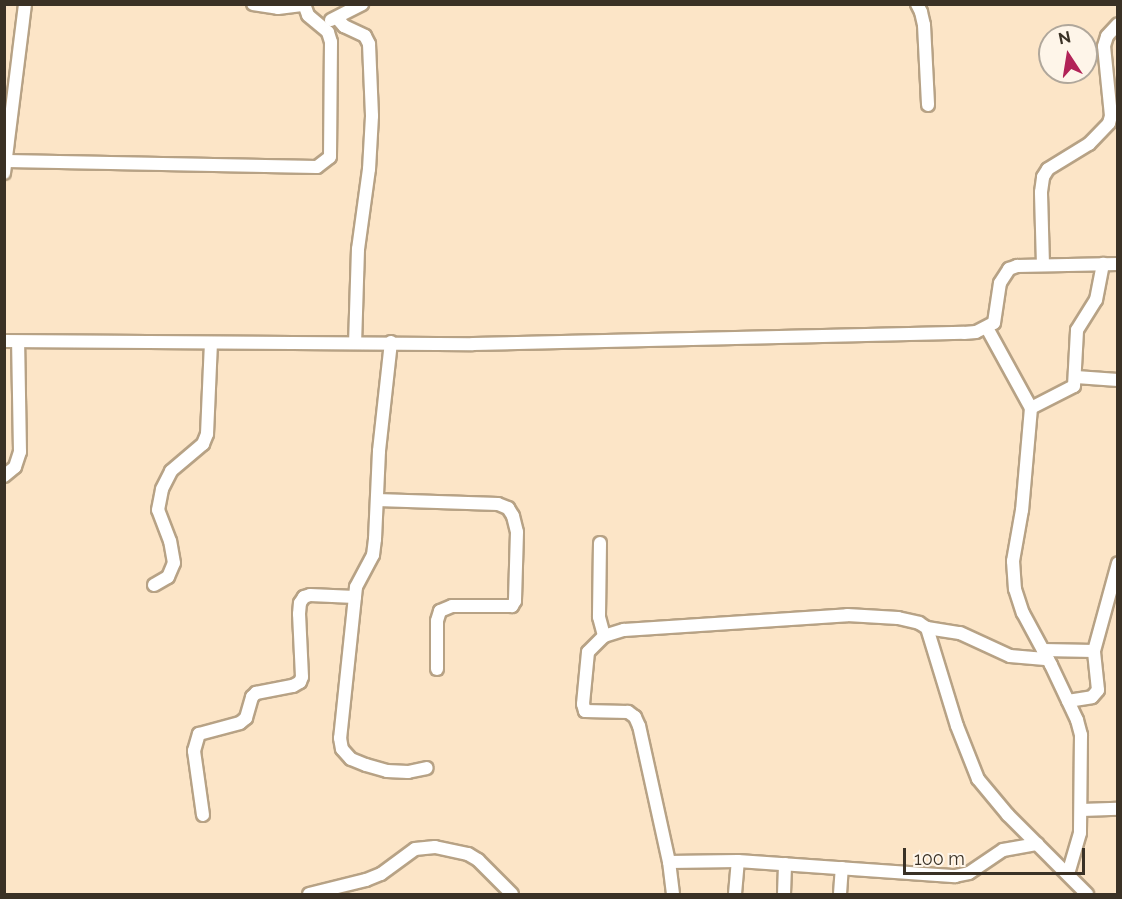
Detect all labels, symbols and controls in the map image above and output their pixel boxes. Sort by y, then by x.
north arrow [1038,24,1098,84]
text: N [1057,27,1073,48]
scale bar [906,836,1088,874]
text: 100 m [914,848,965,869]

